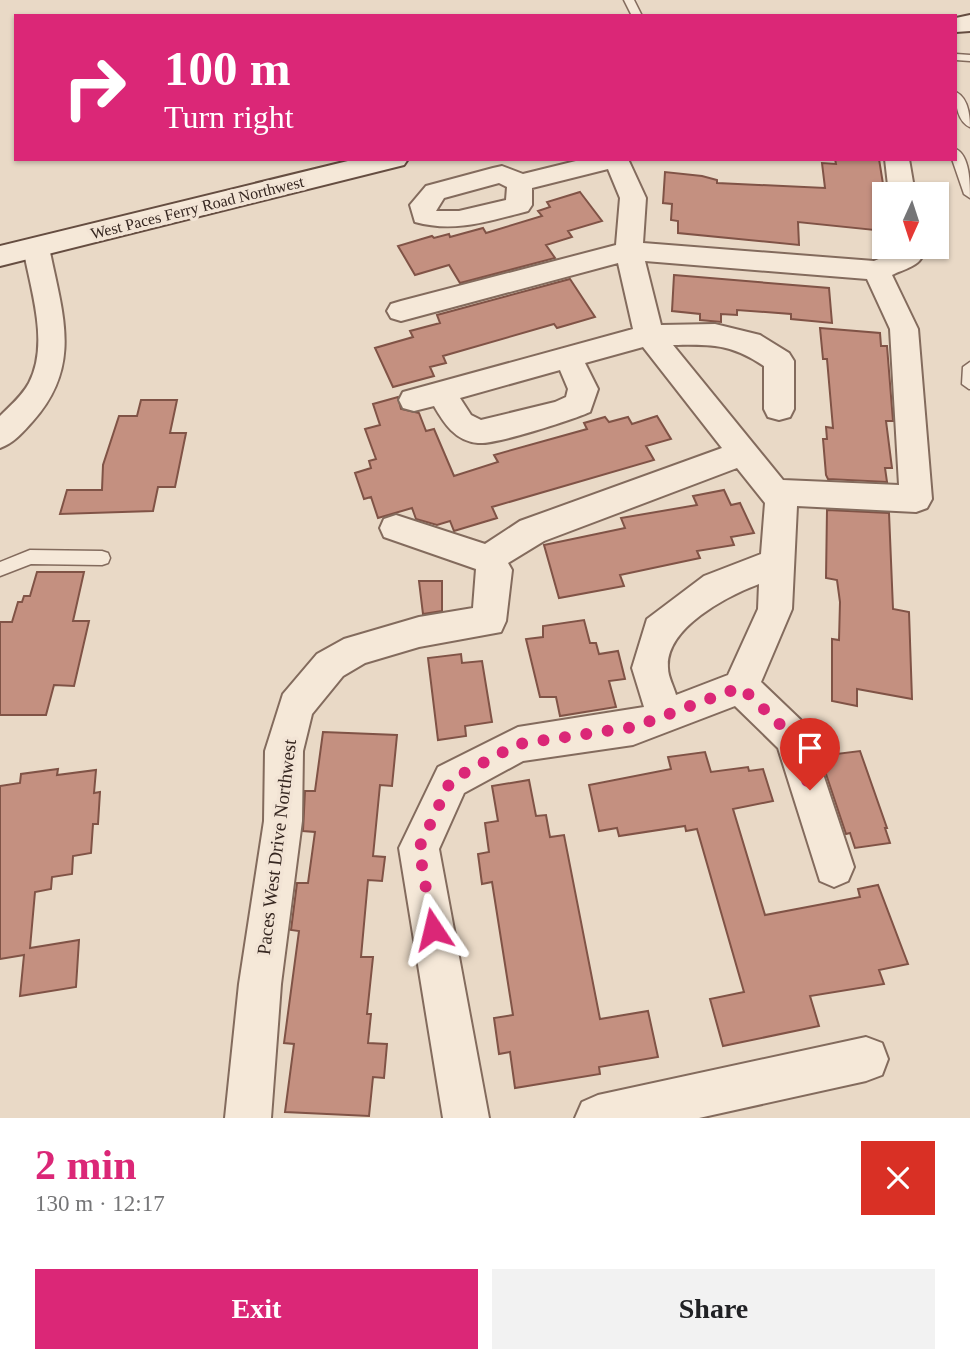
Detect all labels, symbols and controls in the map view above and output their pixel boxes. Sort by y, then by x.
text: 100 m [164,41,291,96]
icon: right [49,42,140,133]
text: Turn right [164,99,294,135]
street label: West Paces Ferry Road Northwest [89,173,306,243]
north arrow [872,182,948,259]
map controls [872,182,949,259]
pin [780,718,840,790]
icon: arrive [791,729,829,767]
street label: Paces West Drive Northwest [253,737,300,956]
position arrow [396,892,470,966]
button: close [861,1141,935,1215]
text: 2 min [35,1142,137,1188]
text: 130 m · 12:17 [35,1191,165,1216]
button: Exit [35,1269,478,1349]
button: Share [492,1269,935,1349]

